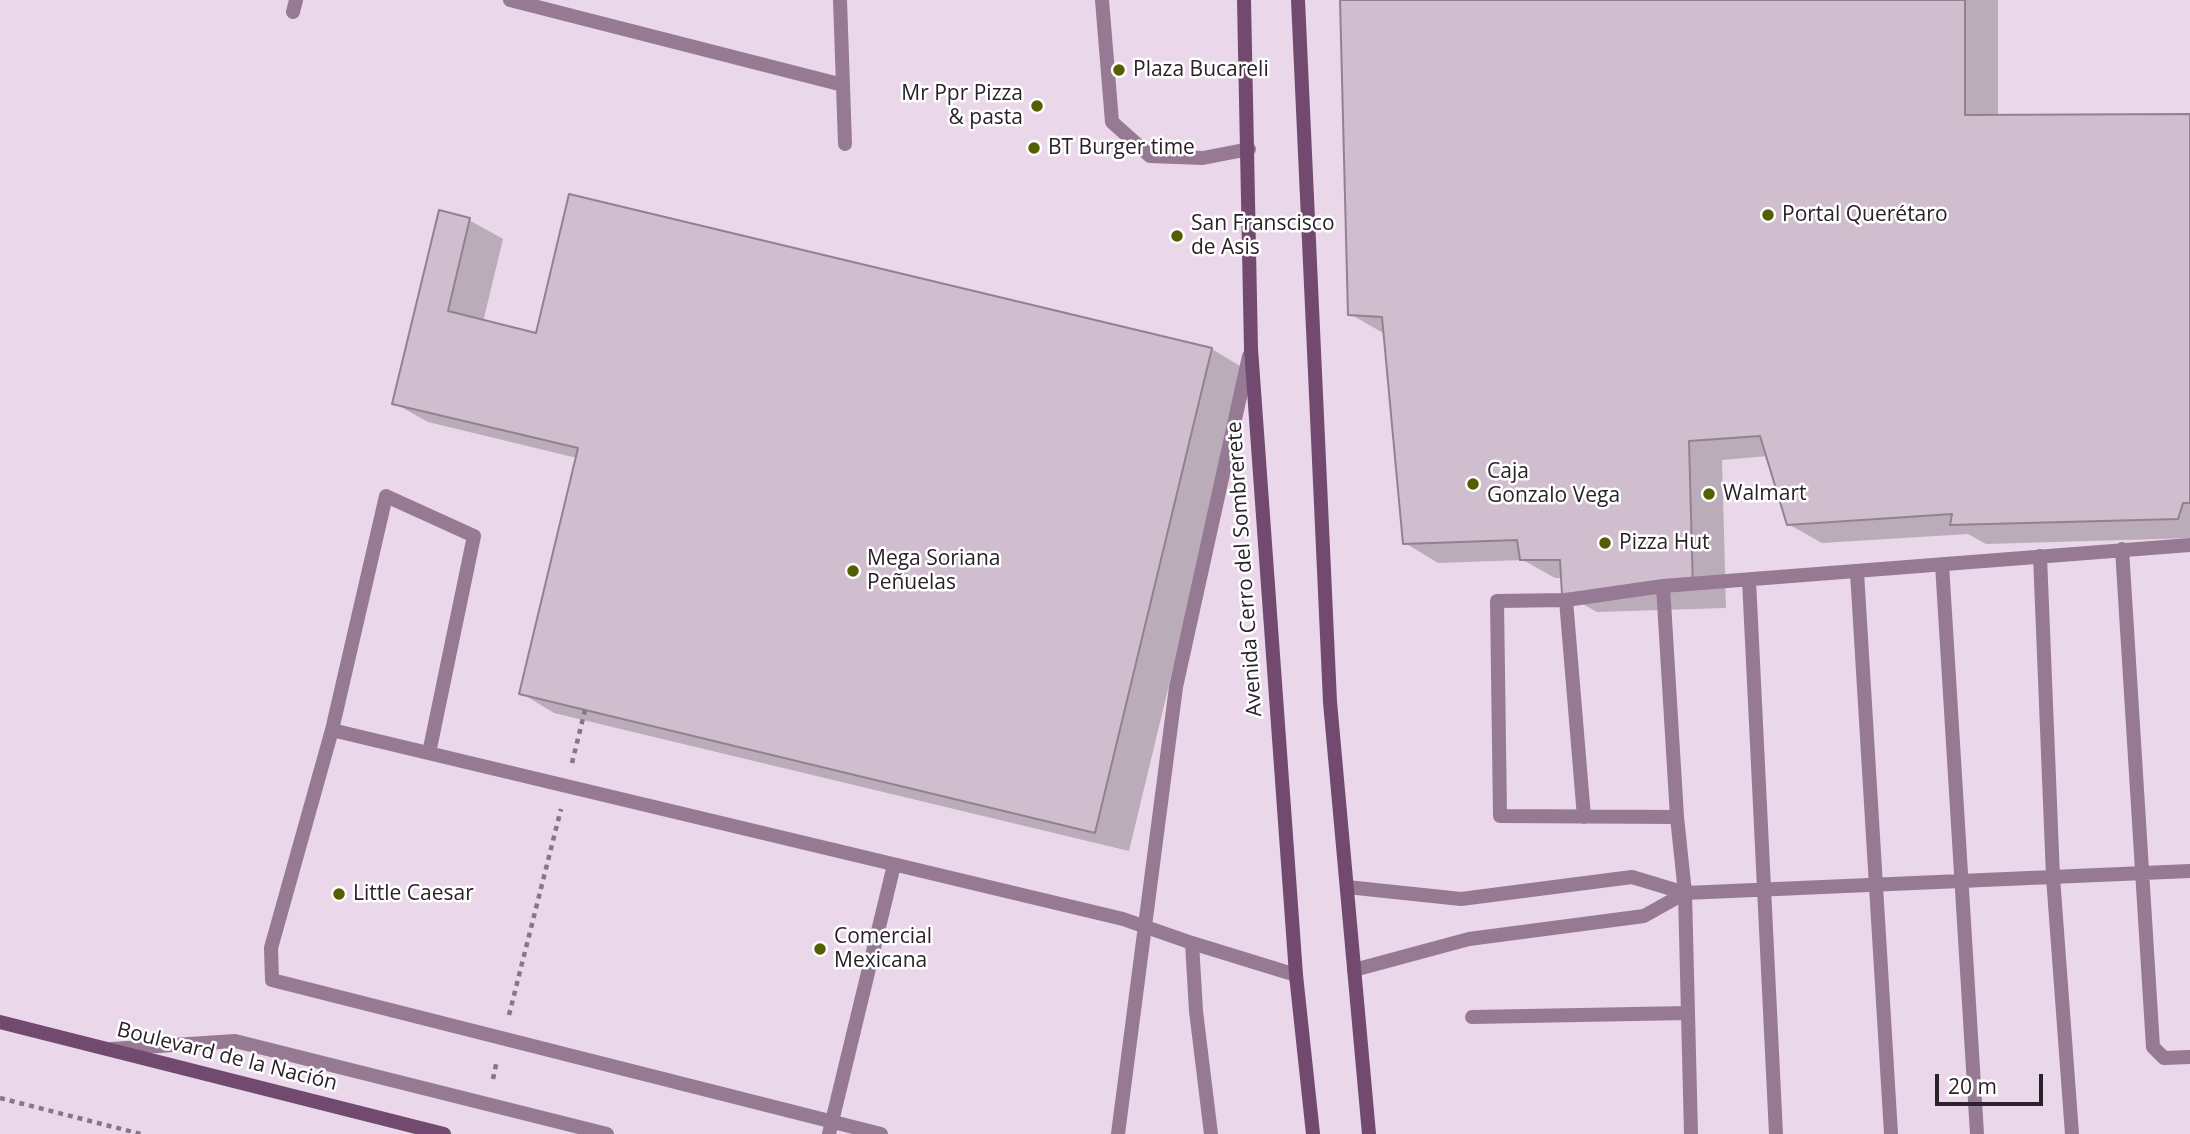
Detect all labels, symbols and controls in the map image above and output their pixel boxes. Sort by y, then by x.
place label: Plaza Bucareli [1133,57,1269,83]
marker: Plaza Bucareli [1111,62,1127,78]
place label: Mr Ppr Pizza & pasta [901,81,1023,131]
marker: Mr Ppr Pizza & pasta [1029,98,1045,114]
place label: BT Burger time [1048,135,1195,161]
marker: BT Burger time [1026,140,1042,156]
place label: Portal Querétaro [1782,202,1948,228]
marker: Portal Querétaro [1760,207,1776,223]
place label: San Franscisco de Asis [1191,211,1335,261]
marker: San Franscisco de Asis [1169,228,1185,244]
street label: Avenida Cerro del Sombrerete [1222,421,1268,717]
place label: Caja Gonzalo Vega [1487,459,1620,509]
marker: Caja Gonzalo Vega [1465,476,1481,492]
place label: Walmart [1723,481,1807,507]
marker: Walmart [1701,486,1717,502]
place label: Pizza Hut [1619,530,1710,556]
marker: Pizza Hut [1597,535,1613,551]
place label: Mega Soriana Peñuelas [867,546,1000,596]
marker: Mega Soriana Peñuelas [845,563,861,579]
place label: Little Caesar [353,881,474,907]
marker: Little Caesar [331,886,347,902]
place label: Comercial Mexicana [834,924,932,974]
marker: Comercial Mexicana [812,941,828,957]
street label: Boulevard de la Nación [114,1017,340,1097]
scale bar [1938,1060,2046,1104]
text: 20 m [1948,1072,1997,1100]

